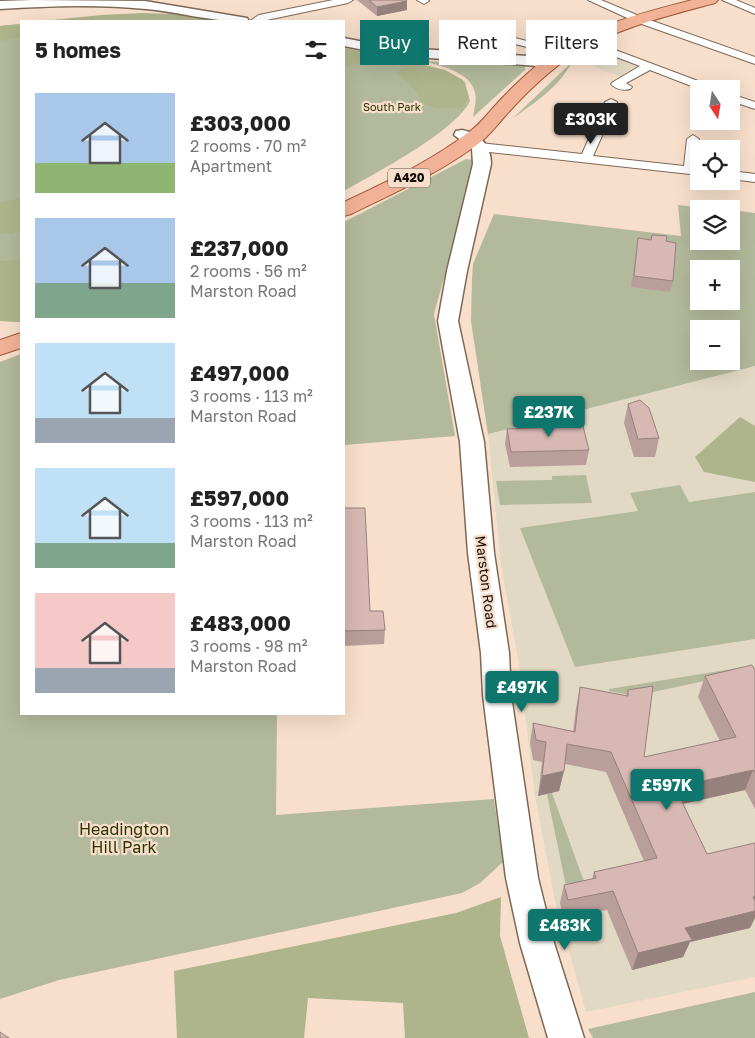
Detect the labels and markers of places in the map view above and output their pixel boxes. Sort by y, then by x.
pin: £303K [556,102,626,145]
pin: £237K [514,396,584,438]
pin: £497K [487,670,557,713]
pin: £597K [632,768,702,811]
pin: £483K [530,908,600,951]

